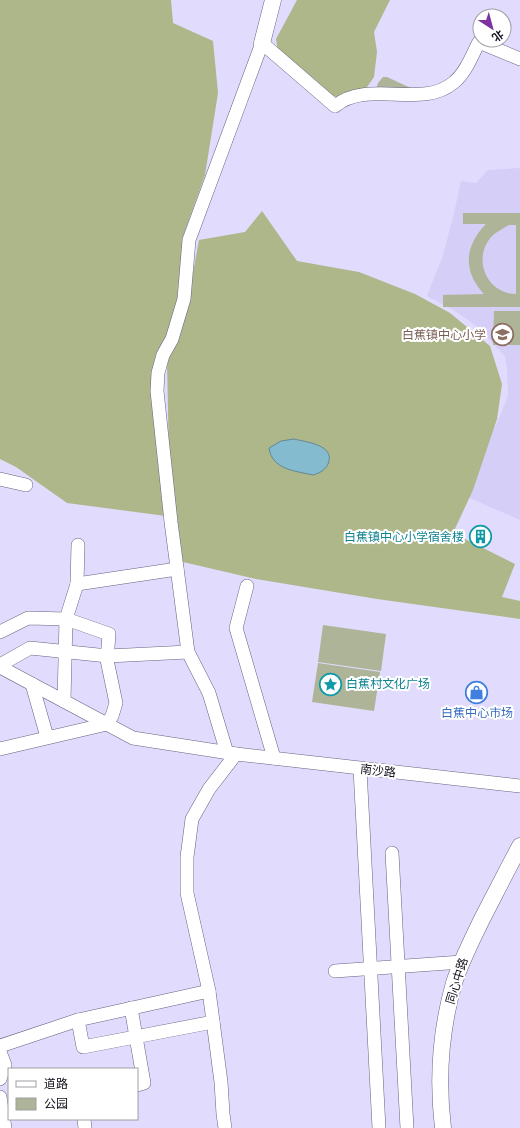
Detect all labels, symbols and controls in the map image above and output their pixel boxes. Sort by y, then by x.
north arrow [472,8,512,48]
text: 北 [489,27,506,44]
school or university icon: 白蕉镇中心小学 [489,322,515,348]
place label: 白蕉镇中心小学 [402,328,486,342]
building icon: 白蕉镇中心小学宿舍楼 [467,524,493,550]
place label: 白蕉镇中心小学宿舍楼 [344,530,464,544]
place icon: 白蕉村文化广场 [317,671,343,697]
place label: 白蕉村文化广场 [346,677,430,691]
shop icon: 白蕉中心市场 [464,679,490,705]
place label: 白蕉中心市场 [441,706,513,720]
street label: 南沙路 [359,762,397,780]
street label: 同心中路 [443,956,471,1006]
legend [8,1068,138,1120]
text: 道路 [44,1077,68,1091]
text: 公园 [44,1097,68,1111]

